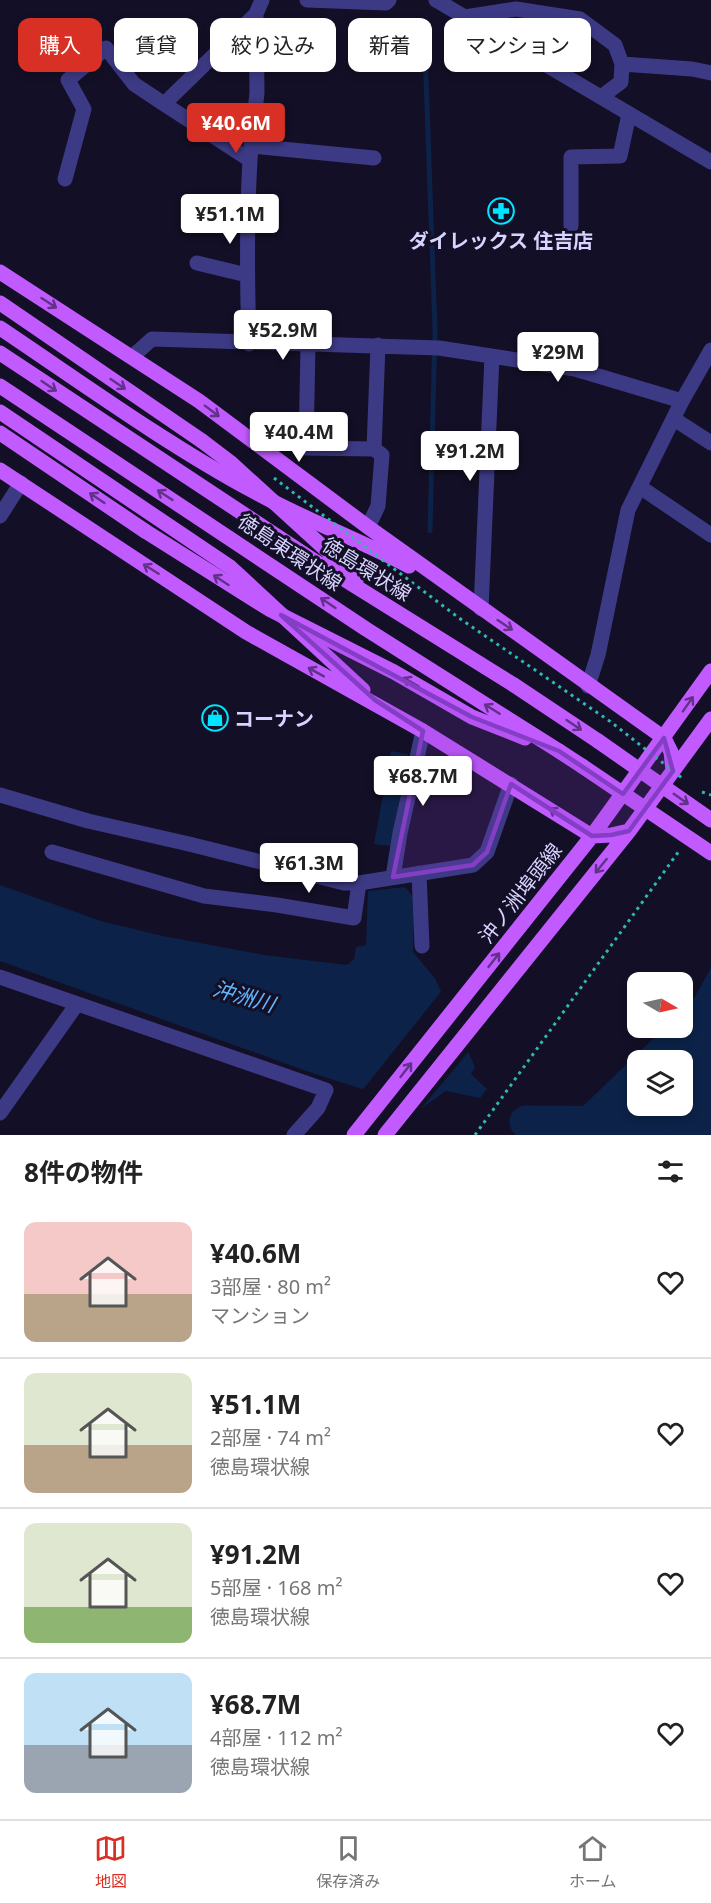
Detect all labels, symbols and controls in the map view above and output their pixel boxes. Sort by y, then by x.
chip: 購入 [18,18,102,72]
chip: 賃貸 [114,18,198,72]
chip: 絞り込み [210,18,336,72]
chip: 新着 [348,18,432,72]
chip: マンション [444,18,591,72]
pin: ¥40.6M [187,103,285,154]
text: ¥40.6M [201,109,271,136]
pin: ¥51.1M [181,194,279,245]
pharmacy icon: ダイレックス 住吉店 [486,196,516,226]
text: ¥51.1M [195,200,265,227]
place label: ダイレックス 住吉店 [409,227,593,254]
one-way arrow [41,297,57,309]
pin: ¥52.9M [234,310,332,361]
text: ¥52.9M [248,316,318,343]
pin: ¥29M [522,332,594,383]
text: ¥29M [531,338,585,365]
one-way arrow [109,378,125,390]
one-way arrow [40,379,57,392]
one-way arrow [203,404,219,417]
pin: ¥40.4M [250,412,348,463]
text: ¥40.4M [264,418,334,445]
pin: ¥91.2M [421,431,519,482]
text: ¥91.2M [435,437,505,464]
one-way arrow [158,489,174,501]
one-way arrow [89,492,106,504]
street label: 徳島東環状線 [233,507,347,597]
street label: 徳島環状線 [317,531,417,607]
one-way arrow [143,562,160,574]
one-way arrow [213,573,230,585]
one-way arrow [320,597,336,609]
one-way arrow [496,619,513,631]
one-way arrow [308,665,325,677]
one-way arrow [403,676,420,688]
one-way arrow [682,697,694,713]
one-way arrow [483,702,500,715]
shop icon: コーナン [200,703,230,733]
place label: コーナン [234,705,314,732]
one-way arrow [565,719,581,731]
pin: ¥68.7M [374,756,472,807]
text: ¥68.7M [388,762,458,789]
one-way arrow [672,793,688,805]
one-way arrow [548,807,565,820]
street label: 沖ノ洲埠頭線 [472,837,568,949]
pin: ¥61.3M [260,843,358,894]
text: ¥61.3M [274,849,344,876]
one-way arrow [594,858,607,874]
one-way arrow [487,952,500,968]
north arrow [627,972,693,1038]
map controls [627,972,693,1116]
water label: 沖洲川 [210,974,280,1019]
button: layers [627,1050,693,1116]
one-way arrow [400,1062,413,1078]
text: 8件の物件 [24,1154,143,1190]
icon: filters [654,1155,687,1188]
text: ¥40.6M [210,1235,301,1271]
icon: home [72,1246,144,1318]
icon: heart [654,1266,687,1299]
text: 3部屋 · 80 m² [210,1273,331,1300]
text: マンション [210,1302,310,1329]
text: ¥51.1M [210,1386,301,1422]
icon: home [72,1397,144,1469]
icon: heart [654,1417,687,1450]
text: 2部屋 · 74 m² [210,1424,331,1451]
text: 徳島環状線 [210,1453,310,1480]
text: ¥91.2M [210,1536,301,1572]
icon: home [72,1547,144,1619]
icon: heart [654,1567,687,1600]
text: 5部屋 · 168 m² [210,1574,342,1601]
text: 徳島環状線 [210,1603,310,1630]
text: ¥68.7M [210,1686,301,1722]
icon: home [72,1697,144,1769]
icon: heart [654,1717,687,1750]
text: 4部屋 · 112 m² [210,1724,342,1751]
text: 徳島環状線 [210,1753,310,1780]
tab: 地図 [94,1832,127,1892]
tab: 保存済み [316,1832,380,1892]
tab: ホーム [569,1832,617,1892]

